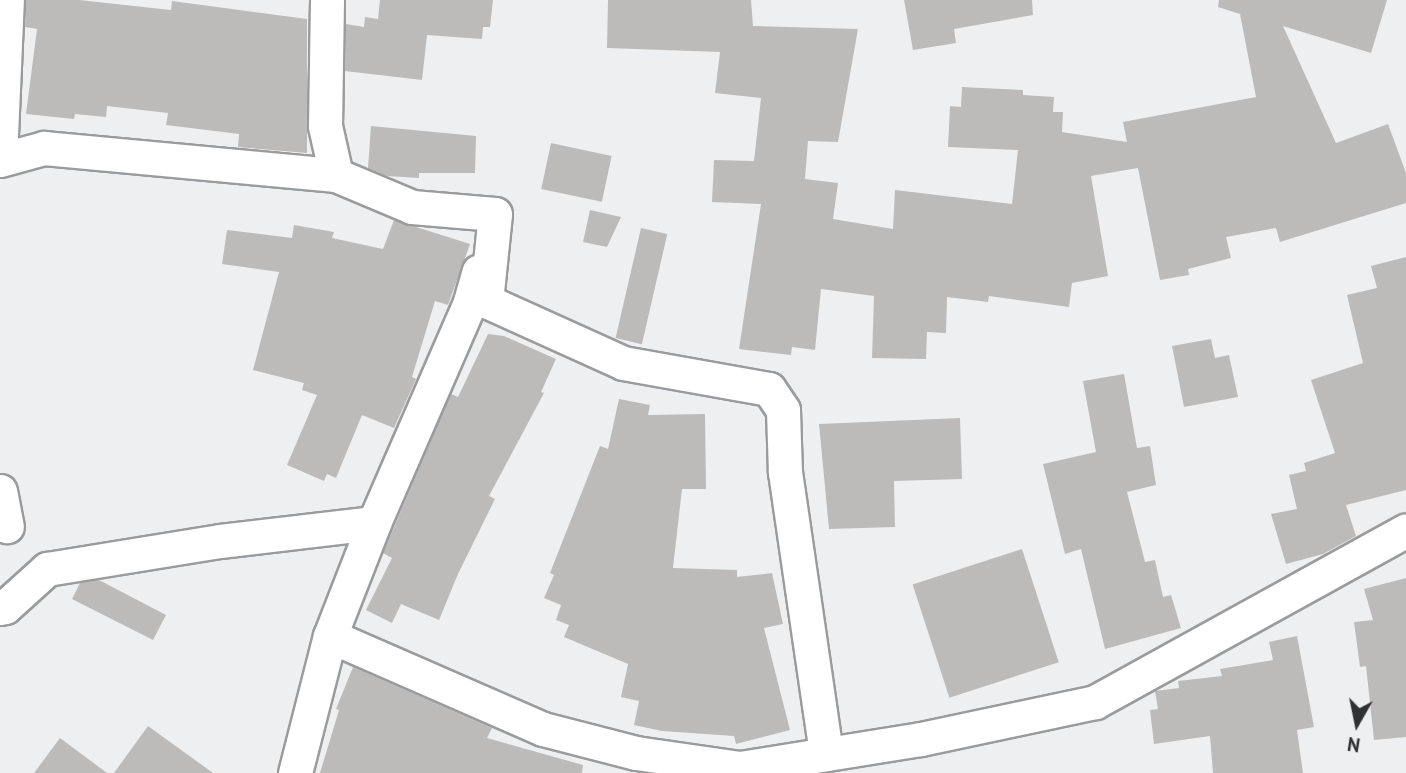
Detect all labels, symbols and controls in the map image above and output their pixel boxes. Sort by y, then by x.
north arrow [1322,689,1392,759]
text: N [1346,732,1362,758]

